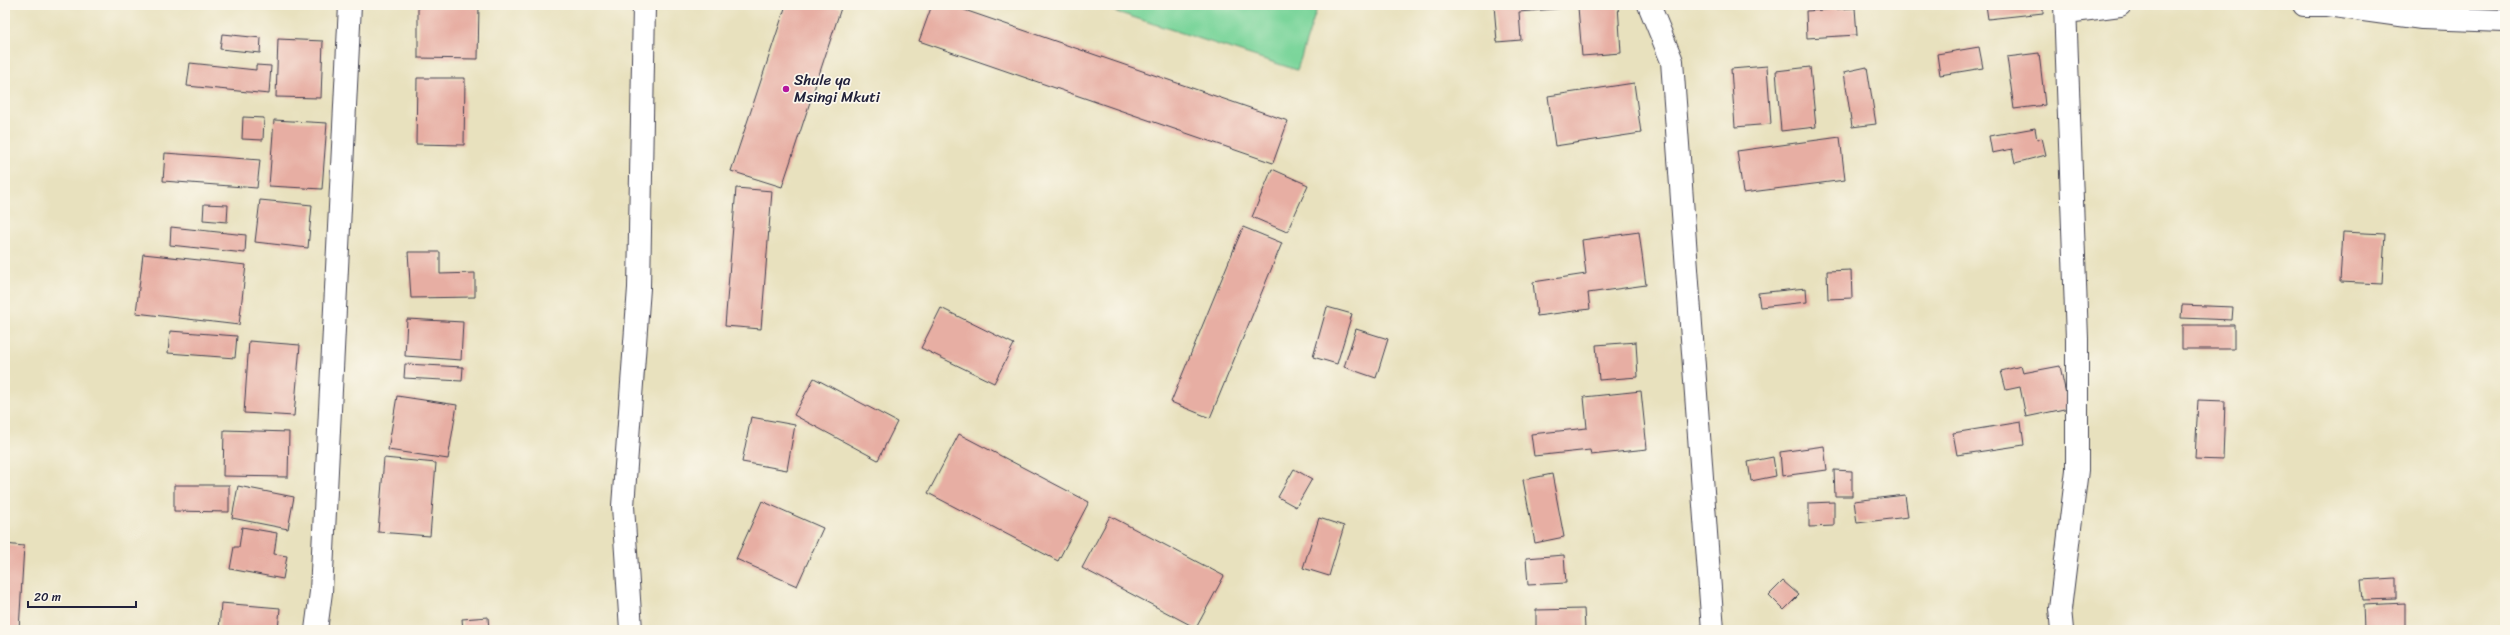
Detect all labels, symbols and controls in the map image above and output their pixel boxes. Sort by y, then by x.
place label: Shule ya Msingi Mkuti [794,67,881,110]
marker: Shule ya Msingi Mkuti [781,84,791,94]
scale bar [28,583,136,609]
text: 20 m [34,586,61,608]

